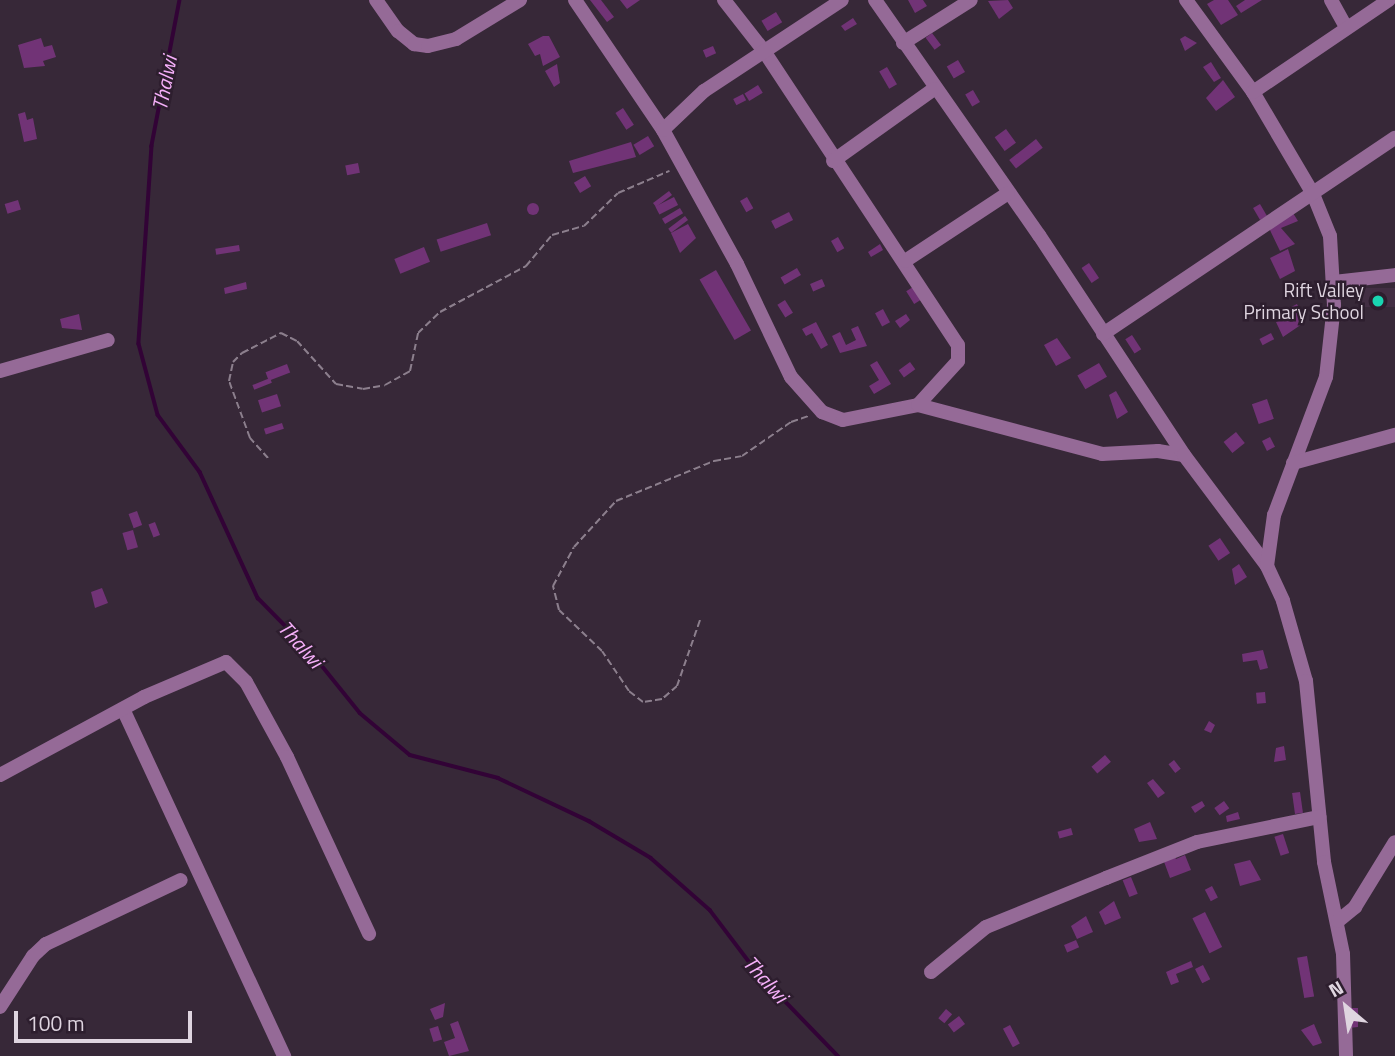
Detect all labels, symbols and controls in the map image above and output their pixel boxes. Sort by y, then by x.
water label: Thalwi [146,54,182,112]
place label: Rift Valley Primary School [1243,279,1364,323]
marker: Rift Valley Primary School [1370,293,1386,309]
water label: Thalwi [273,615,329,673]
water label: Thalwi [738,950,794,1008]
north arrow [1311,972,1381,1042]
text: N [1323,972,1348,1004]
scale bar [18,996,196,1040]
text: 100 m [27,1007,84,1039]

